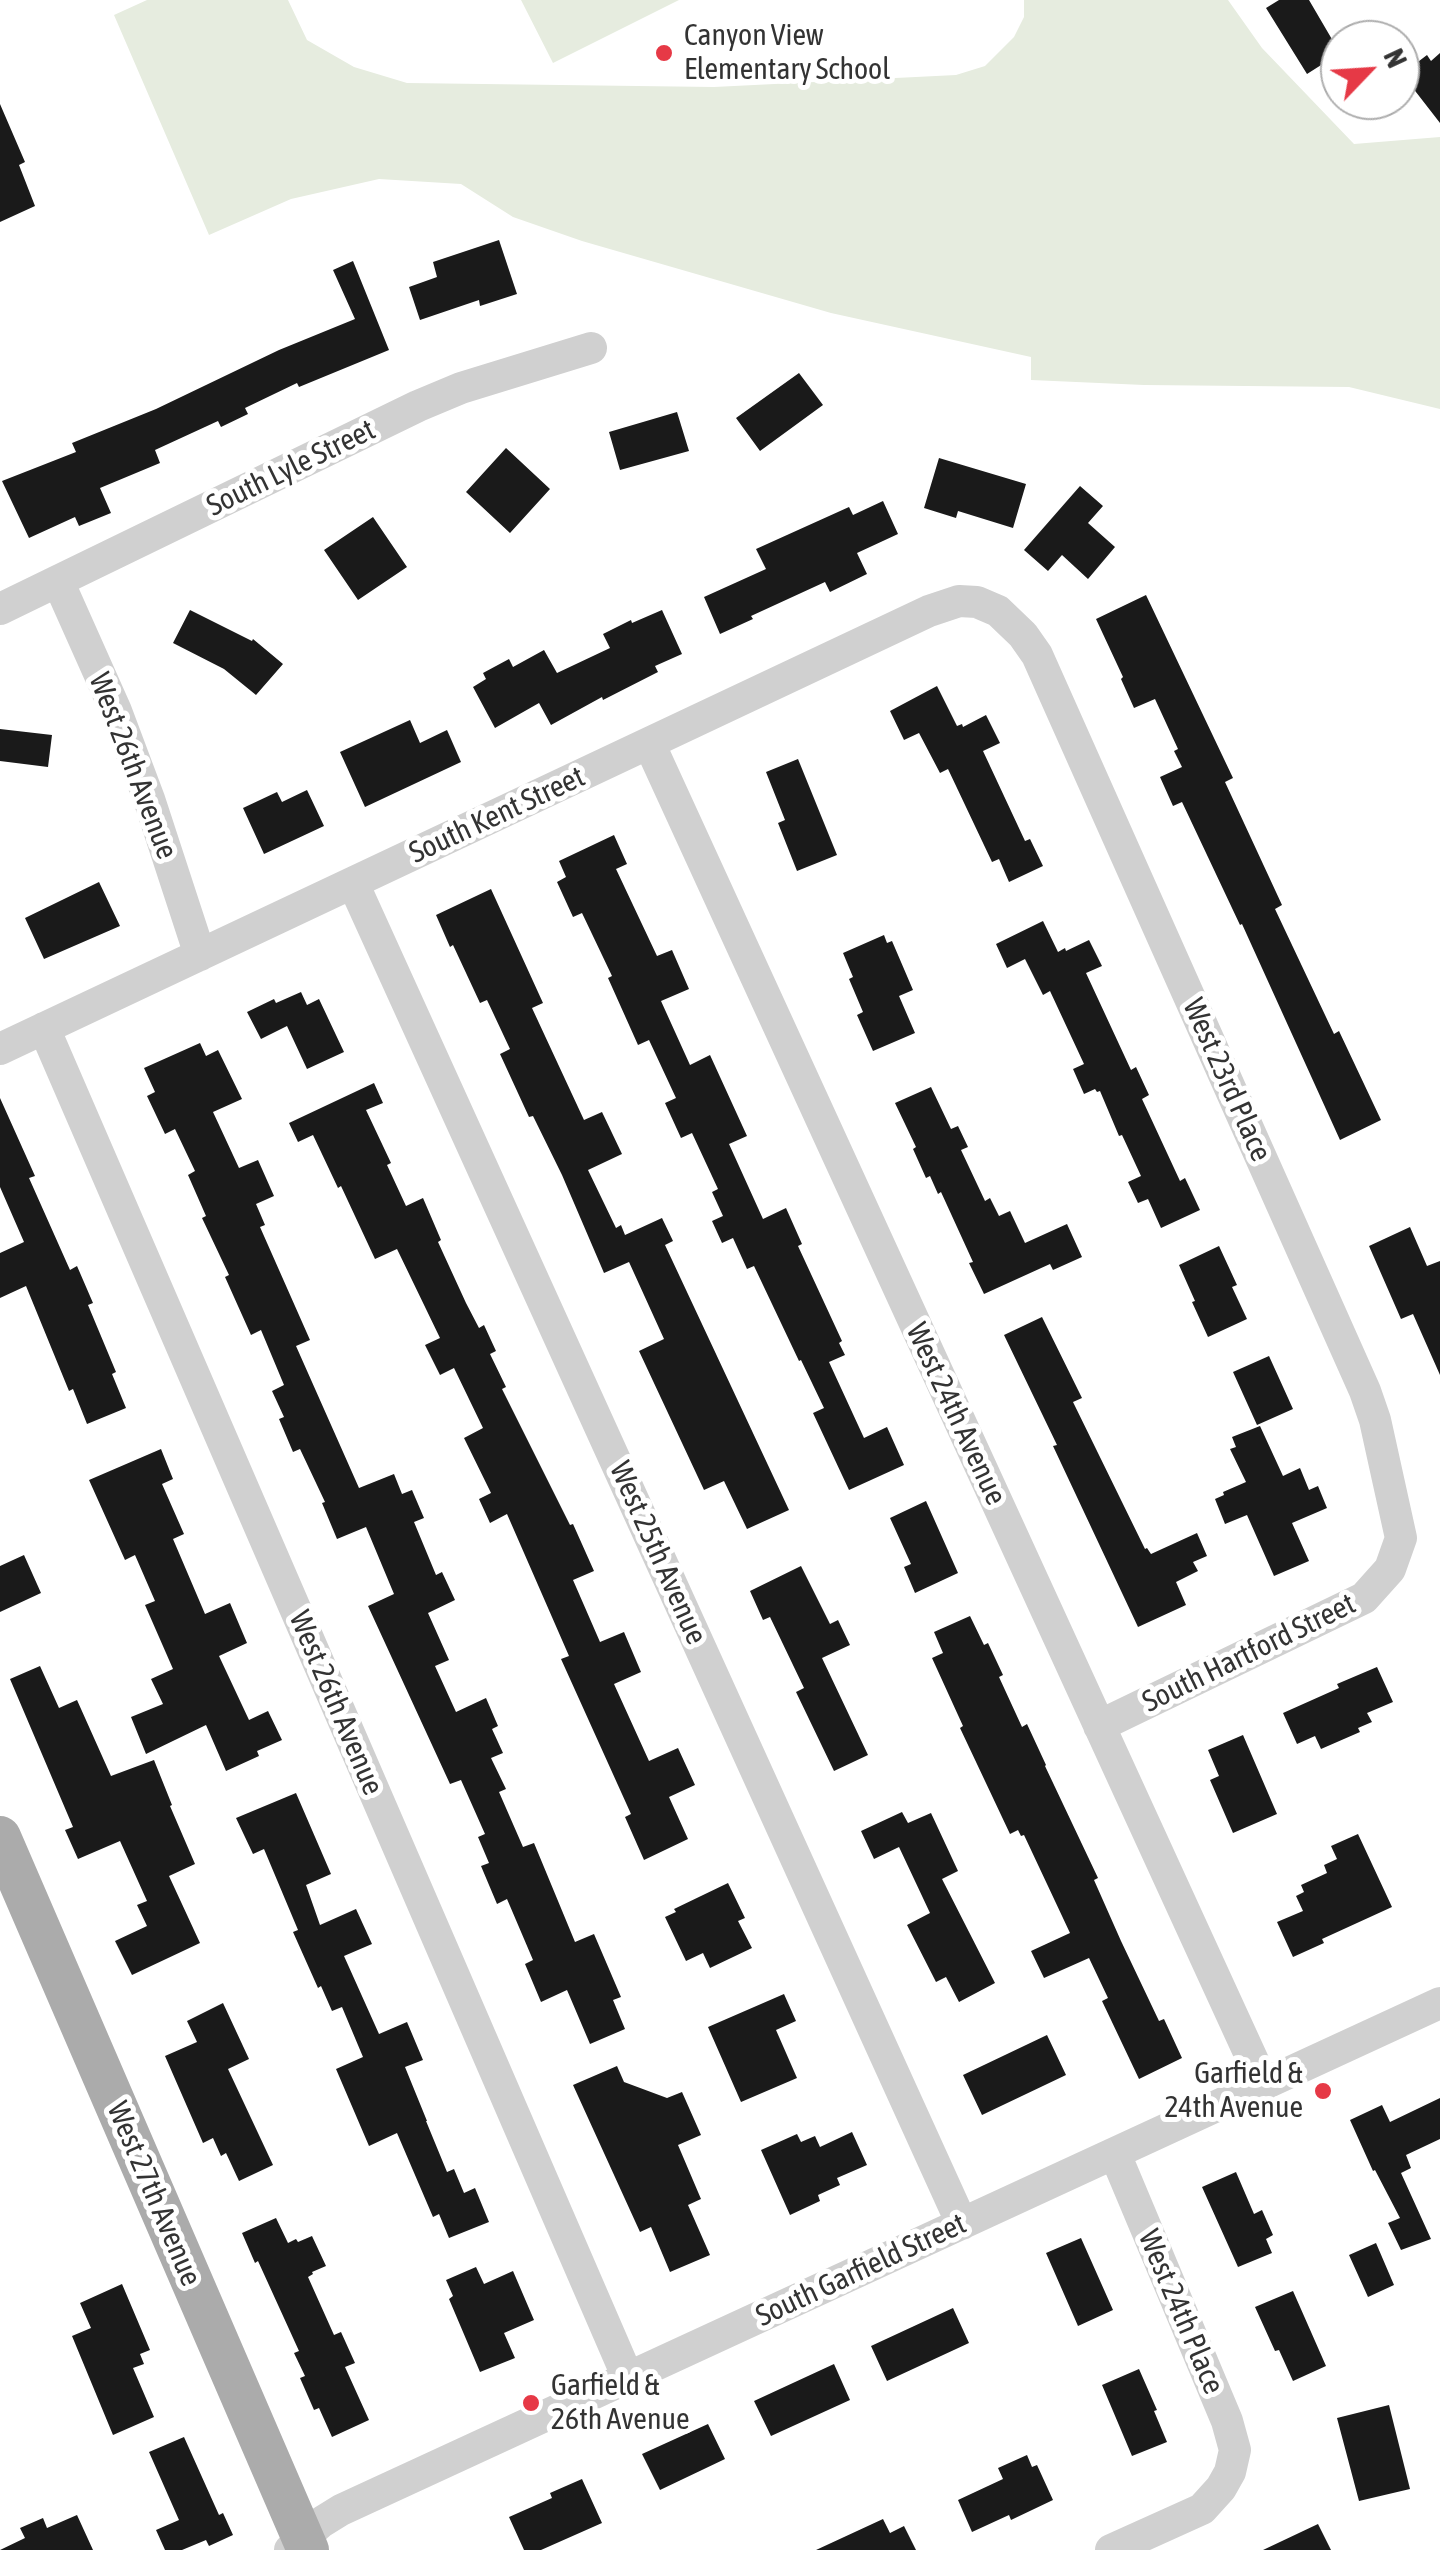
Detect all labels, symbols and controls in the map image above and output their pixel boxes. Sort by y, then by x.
place label: Canyon View Elementary School [684,18,890,88]
north arrow [1320,20,1420,120]
marker: Canyon View Elementary School [653,42,675,64]
text: N [1377,44,1413,72]
street label: South Lyle Street [201,412,381,524]
street label: West 26th Avenue [81,668,185,864]
street label: South Kent Street [404,759,590,871]
street label: West 23rd Place [1175,993,1279,1167]
street label: West 24th Avenue [898,1317,1014,1511]
street label: West 25th Avenue [602,1456,714,1650]
street label: South Hartford Street [1137,1586,1361,1720]
street label: West 26th Avenue [281,1606,391,1800]
place label: Garfield & 24th Avenue [1164,2056,1303,2126]
marker: Garfield & 24th Avenue [1312,2080,1334,2102]
street label: West 27th Avenue [99,2097,209,2291]
street label: South Garfield Street [750,2206,972,2334]
street label: West 24th Place [1130,2225,1232,2399]
place label: Garfield & 26th Avenue [551,2368,690,2438]
marker: Garfield & 26th Avenue [520,2392,542,2414]

